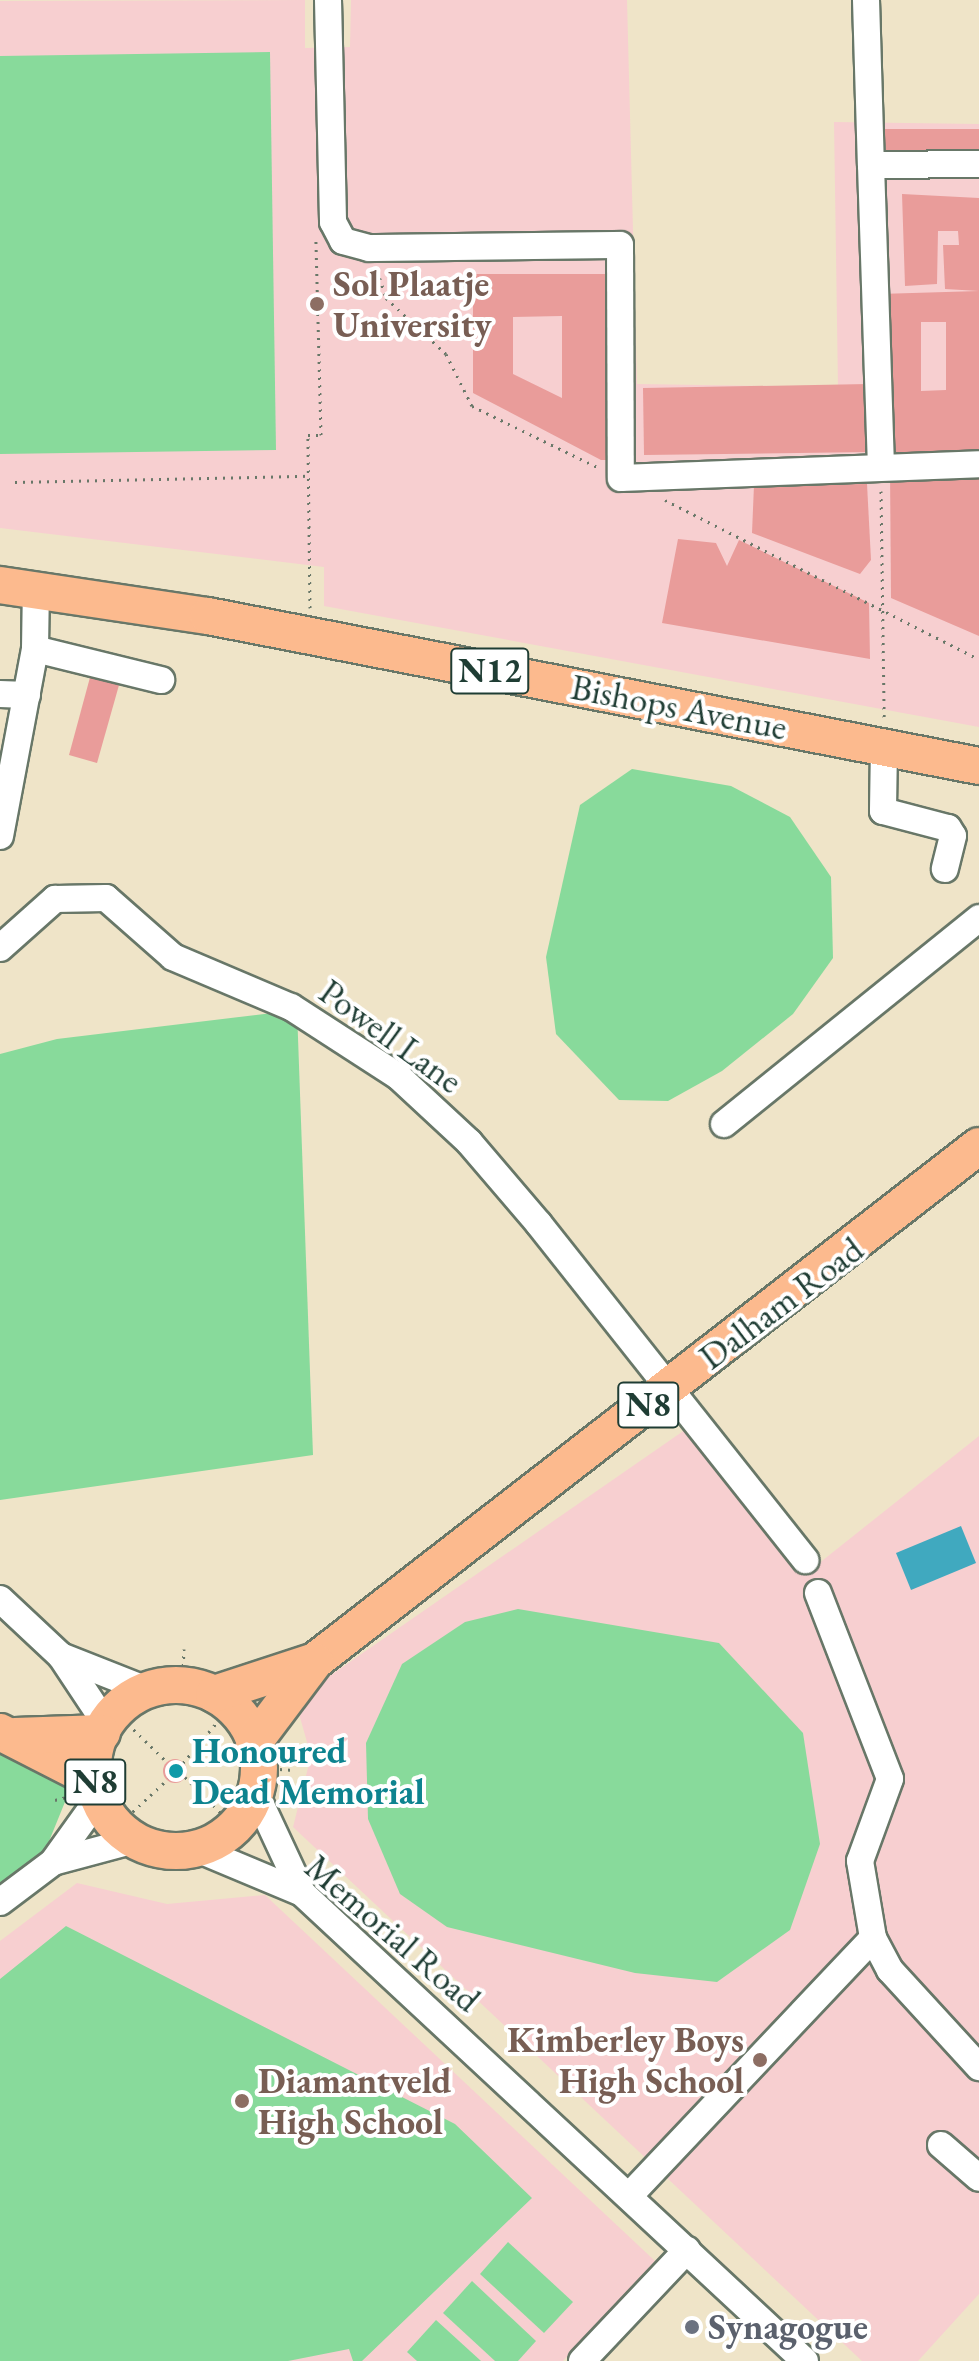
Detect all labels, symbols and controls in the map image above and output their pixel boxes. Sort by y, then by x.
place label: Sol Plaatje University [333,261,491,346]
marker: Sol Plaatje University [308,295,326,313]
road number: N12 [450,641,530,701]
street label: Bishops Avenue [568,665,790,749]
street label: Powell Lane [311,970,471,1102]
street label: Dalham Road [691,1227,871,1379]
road number: N8 [616,1375,680,1435]
place label: Honoured Dead Memorial [192,1728,425,1813]
road number: N8 [63,1752,127,1812]
marker: Honoured Dead Memorial [167,1762,185,1780]
street label: Memorial Road [297,1845,489,2021]
place label: Kimberley Boys High School [507,2017,744,2102]
marker: Kimberley Boys High School [751,2051,769,2069]
place label: Diamantveld High School [258,2058,451,2143]
marker: Diamantveld High School [233,2092,251,2110]
place label: Synagogue [708,2305,868,2349]
marker: Synagogue [683,2318,701,2336]

